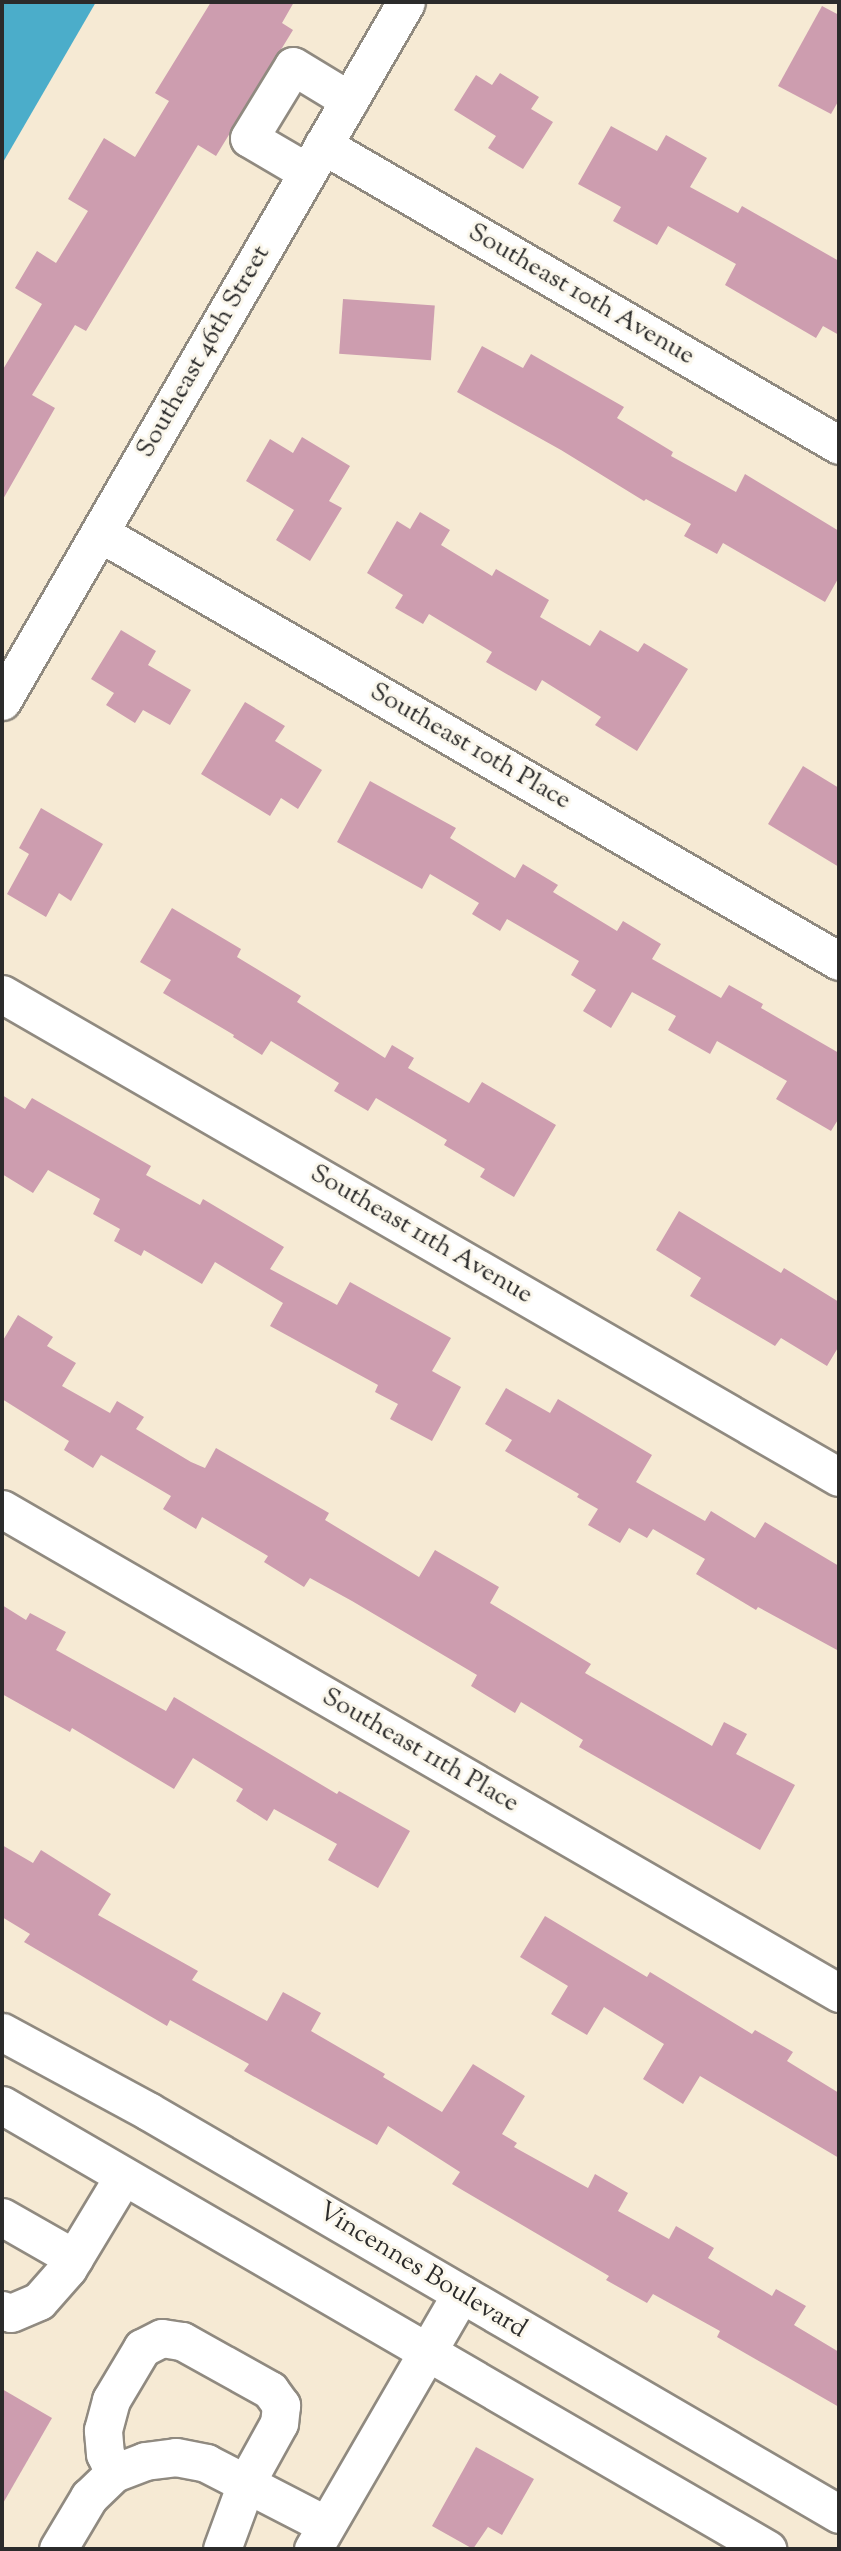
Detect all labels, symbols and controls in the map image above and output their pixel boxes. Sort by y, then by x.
street label: Southeast 10th Avenue [462,217,700,373]
street label: Southeast 46th Street [131,240,277,464]
street label: Southeast 10th Place [364,677,576,817]
street label: Southeast 11th Avenue [304,1159,538,1311]
street label: Southeast 11th Place [316,1682,524,1820]
street label: Vincennes Boulevard [312,2196,532,2346]

